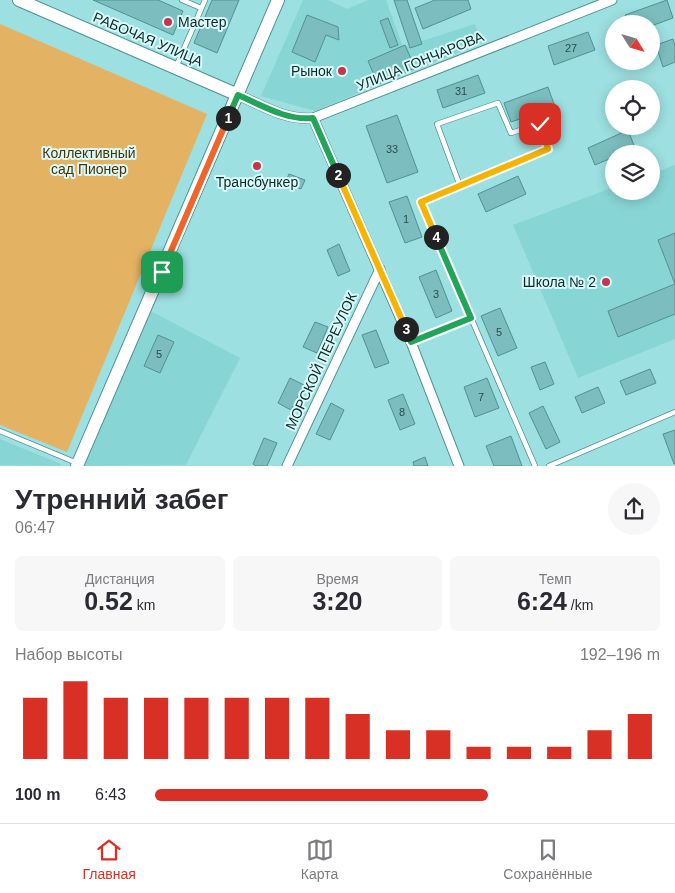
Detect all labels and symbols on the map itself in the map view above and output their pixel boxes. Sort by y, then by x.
street label: РАБОЧАЯ УЛИЦА [91,9,206,70]
place label: Мастер [178,14,227,30]
north arrow [605,15,660,70]
marker: Мастер [162,16,174,28]
street label: УЛИЦА ГОНЧАРОВА [354,28,487,94]
house number: 27 [565,42,577,54]
place label: Рынок [291,63,333,79]
marker: Рынок [336,65,348,77]
house number: 31 [455,85,467,97]
pin [519,103,561,145]
pin: 1 [216,106,240,130]
house number: 33 [386,143,398,155]
park label: Коллективный сад Пионер [42,145,136,177]
marker: Трансбункер [251,160,263,172]
pin: 2 [326,162,350,188]
place label: Трансбункер [216,174,298,190]
house number: 1 [403,213,409,225]
pin: 4 [424,224,448,250]
pin [141,251,183,293]
place label: Школа № 2 [523,274,596,290]
marker: Школа № 2 [600,276,612,288]
house number: 3 [433,288,439,300]
street label: МОРСКОЙ ПЕРЕУЛОК [281,289,360,432]
pin: 3 [394,316,418,342]
house number: 5 [496,326,502,338]
house number: 5 [156,348,162,360]
house number: 7 [478,391,484,403]
house number: 8 [399,406,405,418]

